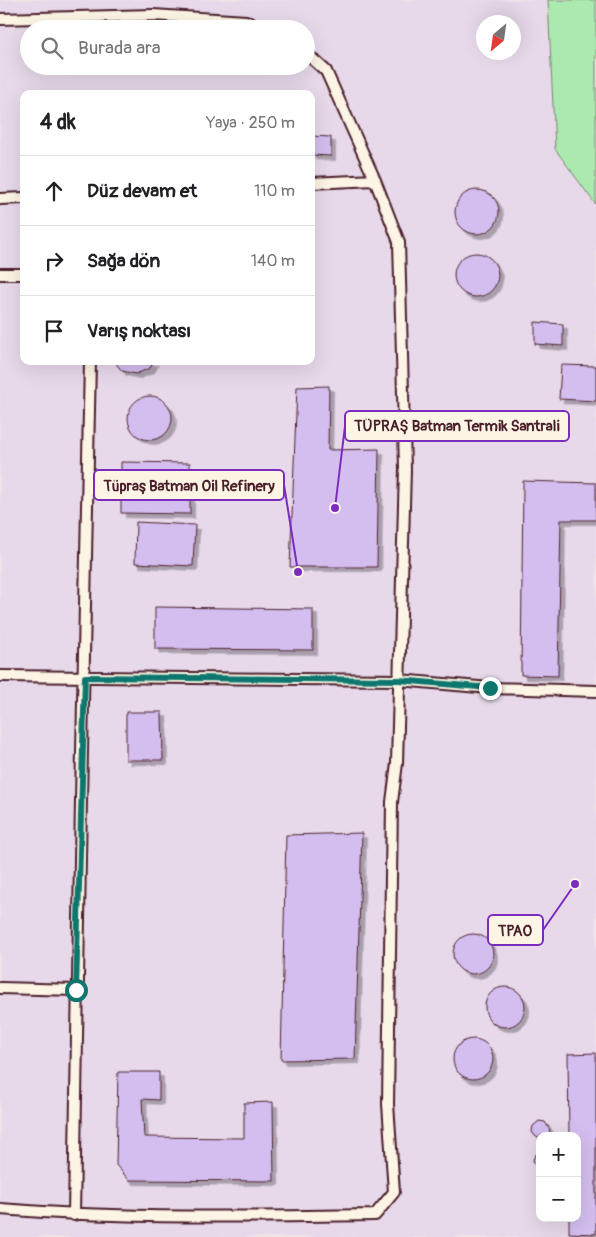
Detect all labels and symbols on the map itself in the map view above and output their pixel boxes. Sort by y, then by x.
north arrow [476,15,521,60]
callout: TÜPRAŞ Batman Termik Santrali [345,411,569,441]
text: TÜPRAŞ Batman Termik Santrali [353,417,560,436]
callout: Tüpraş Batman Oil Refinery [94,470,284,500]
text: Tüpraş Batman Oil Refinery [102,477,275,496]
route end [479,677,502,700]
callout: TPAO [488,915,543,945]
text: TPAO [497,922,533,941]
route start [65,979,88,1002]

